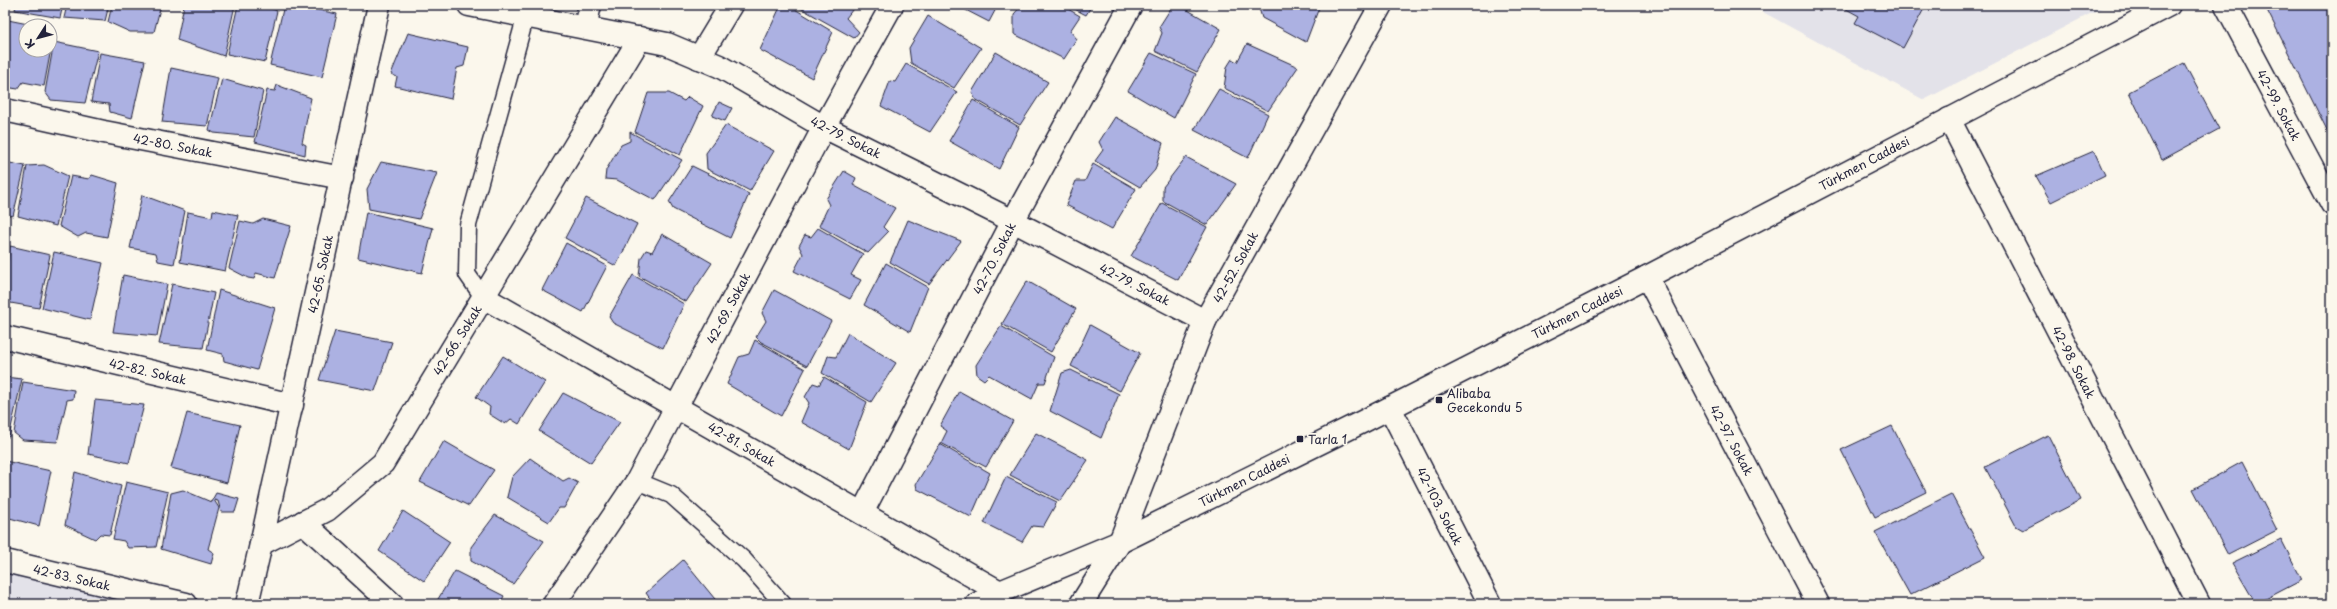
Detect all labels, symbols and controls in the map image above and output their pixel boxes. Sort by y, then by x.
north arrow [18,18,58,58]
text: K [20,36,39,52]
street label: 42-99. Sokak [2253,66,2305,144]
street label: 42-79. Sokak [808,111,885,163]
street label: 42-80. Sokak [132,128,214,162]
street label: Türkmen Caddesi [1816,132,1912,194]
street label: 42-70. Sokak [968,219,1020,297]
street label: 42-52. Sokak [1208,228,1262,306]
street label: 42-65. Sokak [303,233,337,315]
street label: 42-79. Sokak [1097,258,1174,310]
street label: 42-69. Sokak [702,269,754,347]
street label: Türkmen Caddesi [1528,281,1626,343]
street label: 42-66. Sokak [428,301,486,379]
street label: 42-98. Sokak [2048,323,2100,402]
street label: 42-82. Sokak [108,353,188,389]
place label: Alibaba Gecekondu 5 [1447,384,1522,416]
marker: Alibaba Gecekondu 5 [1434,395,1444,405]
street label: 42-97. Sokak [1706,401,1758,479]
street label: 42-81. Sokak [705,417,779,471]
place label: Tarla 1 [1308,430,1347,448]
marker: Tarla 1 [1295,434,1305,444]
street label: Türkmen Caddesi [1195,449,1293,511]
street label: 42-103. Sokak [1413,464,1467,548]
street label: 42-83. Sokak [32,559,113,595]

